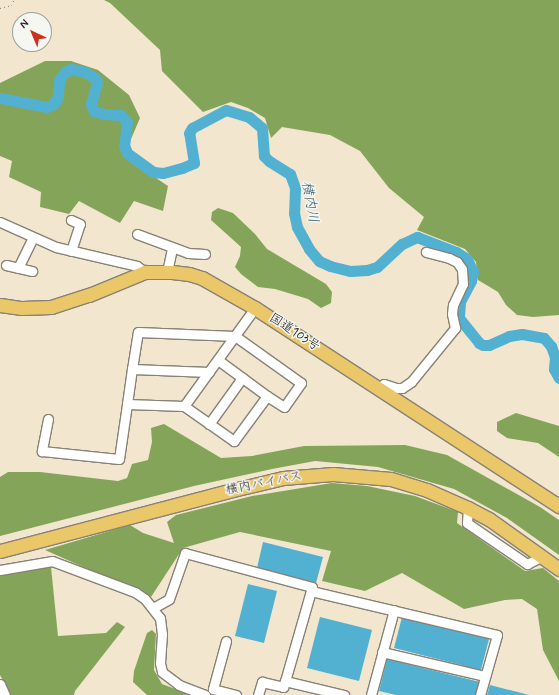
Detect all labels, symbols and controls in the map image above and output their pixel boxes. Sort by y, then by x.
north arrow [12,12,52,52]
text: N [17,17,32,32]
water label: 横内川 [298,180,322,224]
street label: 国道103号 [266,311,322,355]
street label: 横内バイパス [224,469,304,499]

